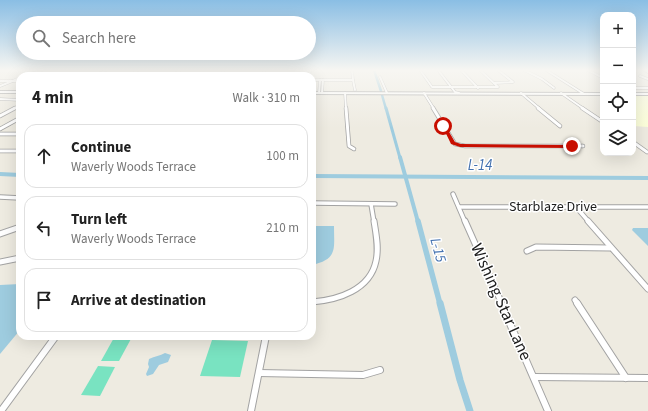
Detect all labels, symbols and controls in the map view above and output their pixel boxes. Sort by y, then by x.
map controls [600,12,636,156]
button: + [600,12,636,48]
search box [16,16,316,60]
icon: search [30,27,52,49]
text: Search here [62,28,136,49]
button: − [600,48,636,84]
button: locate [600,84,636,120]
text: 4 min [32,86,73,110]
text: Walk · 310 m [232,89,300,107]
route start [434,117,452,135]
button: layers [600,120,636,156]
text: Continue [71,137,131,158]
route end [563,137,581,155]
icon: ahead [33,145,55,167]
text: 100 m [266,147,299,165]
water label: L-14 [468,155,492,176]
text: Waverly Woods Terrace [71,158,196,176]
street label: Starblaze Drive [509,197,597,217]
text: Turn left [71,209,127,230]
icon: left [33,217,55,239]
text: 210 m [266,219,299,237]
text: Waverly Woods Terrace [71,230,196,248]
water label: L-15 [425,235,452,265]
street label: Wishing Star Lane [464,240,538,364]
icon: arrive [33,289,55,311]
text: Arrive at destination [71,290,206,311]

